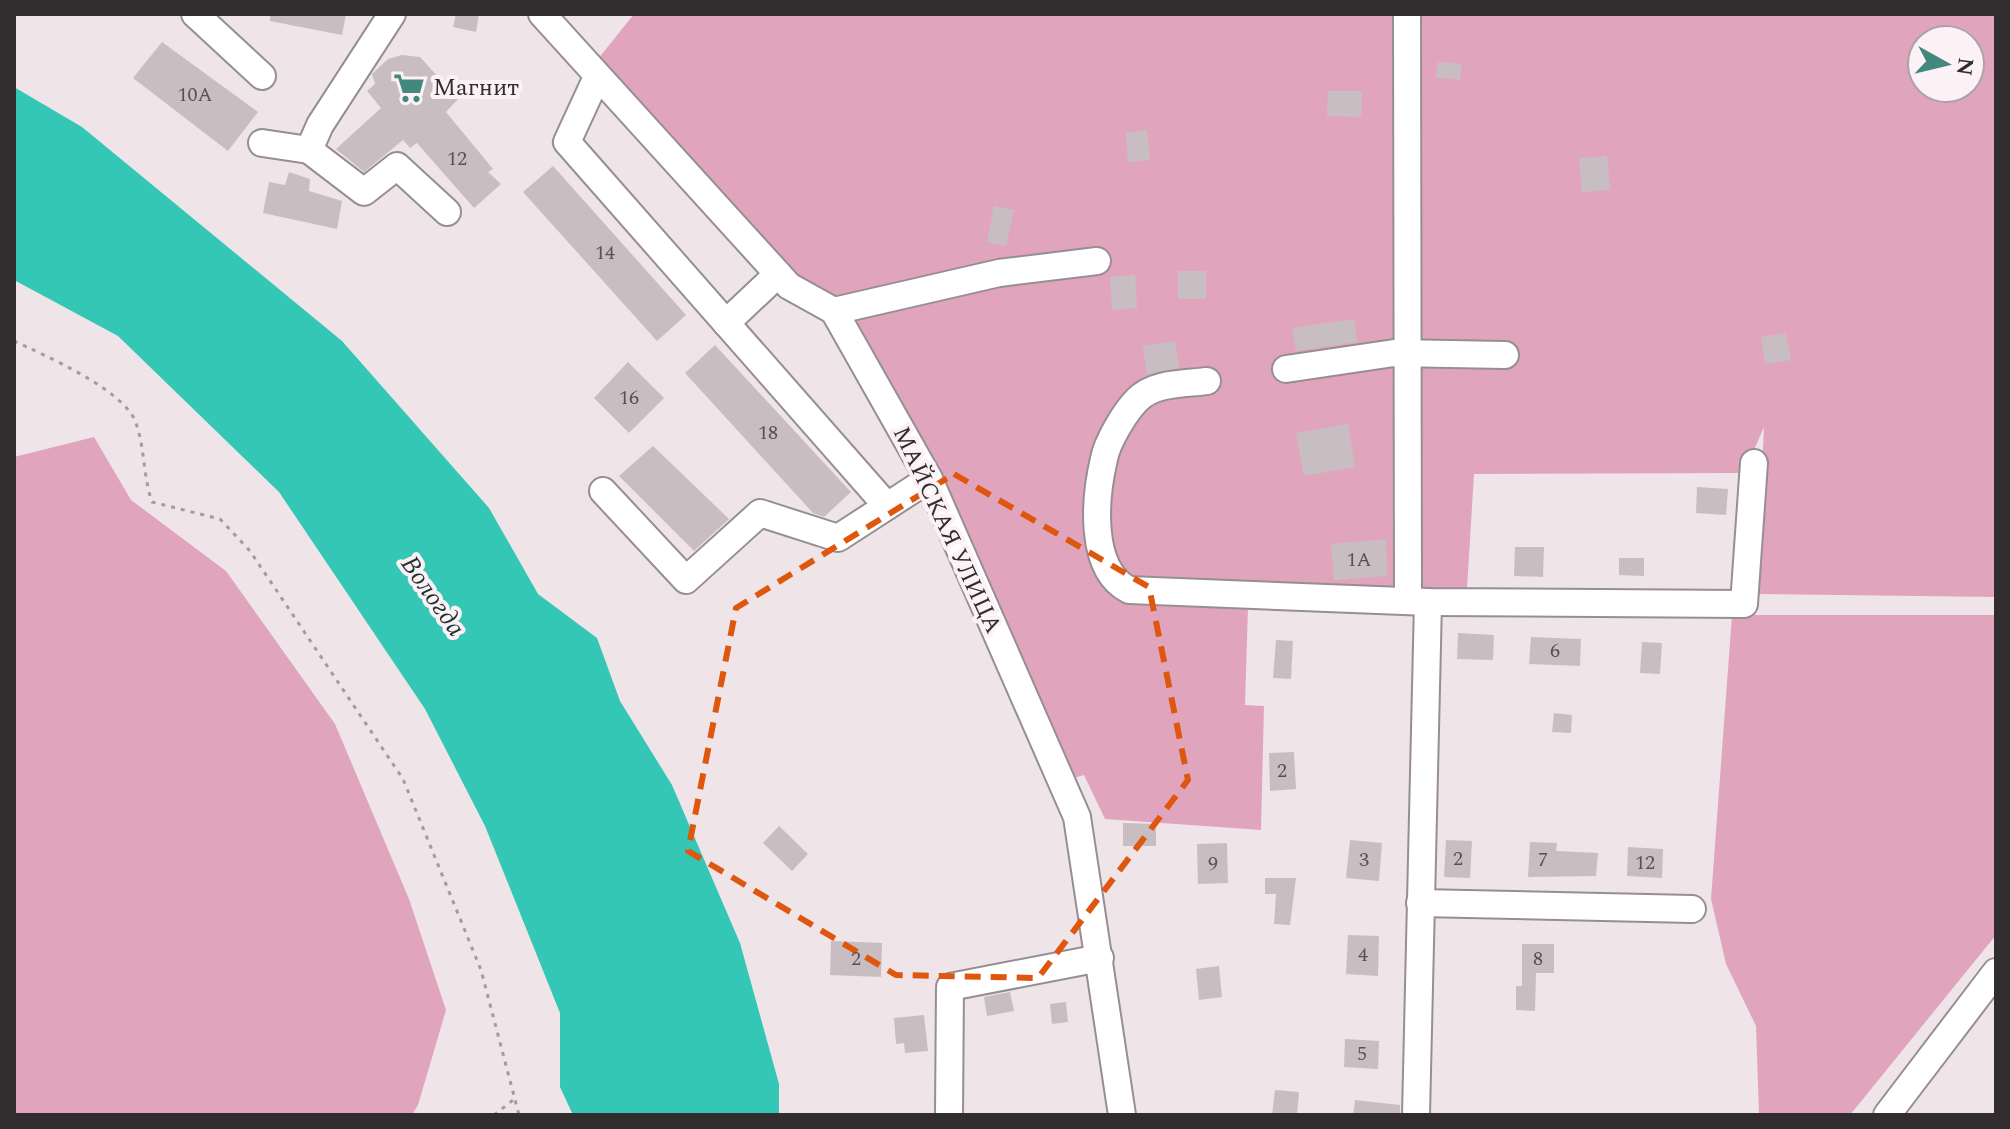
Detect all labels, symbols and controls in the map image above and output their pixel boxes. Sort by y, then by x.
north arrow [1906,24,1986,104]
text: N [1947,55,1982,78]
place label: Магнит [433,70,519,106]
supermarket icon: Магнит [392,71,426,105]
house number: 10А [178,80,213,110]
house number: 12 [447,144,467,174]
house number: 14 [595,238,615,268]
house number: 16 [619,383,639,413]
house number: 18 [758,418,778,448]
street label: МАЙСКАЯ УЛИЦА [883,420,1011,640]
house number: 1А [1347,545,1372,575]
water label: Вологда [390,547,476,645]
house number: 6 [1550,636,1560,666]
house number: 2 [1277,756,1287,786]
house number: 2 [1453,844,1463,874]
house number: 3 [1359,845,1369,875]
house number: 7 [1538,845,1548,875]
house number: 12 [1635,848,1655,878]
house number: 9 [1208,849,1218,879]
house number: 4 [1358,940,1368,970]
house number: 2 [851,944,861,974]
house number: 8 [1533,944,1543,974]
house number: 5 [1357,1039,1367,1069]

